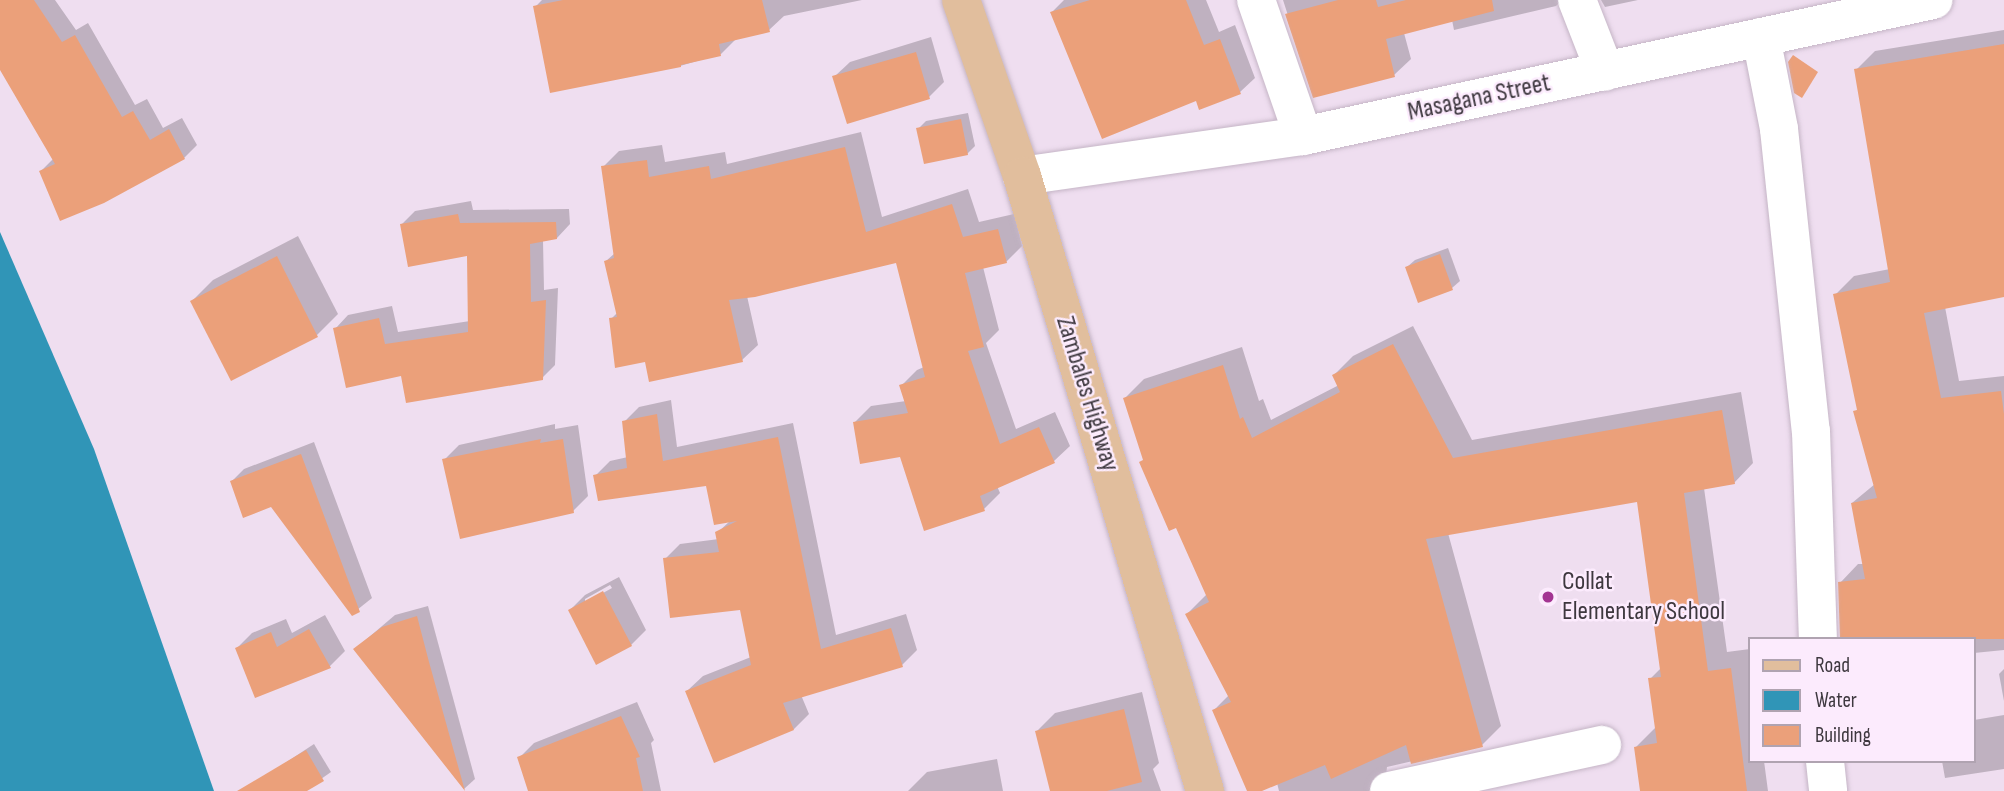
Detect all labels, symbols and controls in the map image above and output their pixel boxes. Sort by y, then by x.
street label: Masagana Street [1405,68,1553,128]
street label: Zambales Highway [1049,313,1125,475]
place label: Collat Elementary School [1562,566,1725,628]
marker: Collat Elementary School [1540,589,1556,605]
legend [1748,637,1976,763]
text: Road [1815,653,1850,678]
text: Water [1815,688,1857,713]
text: Building [1815,723,1871,748]

